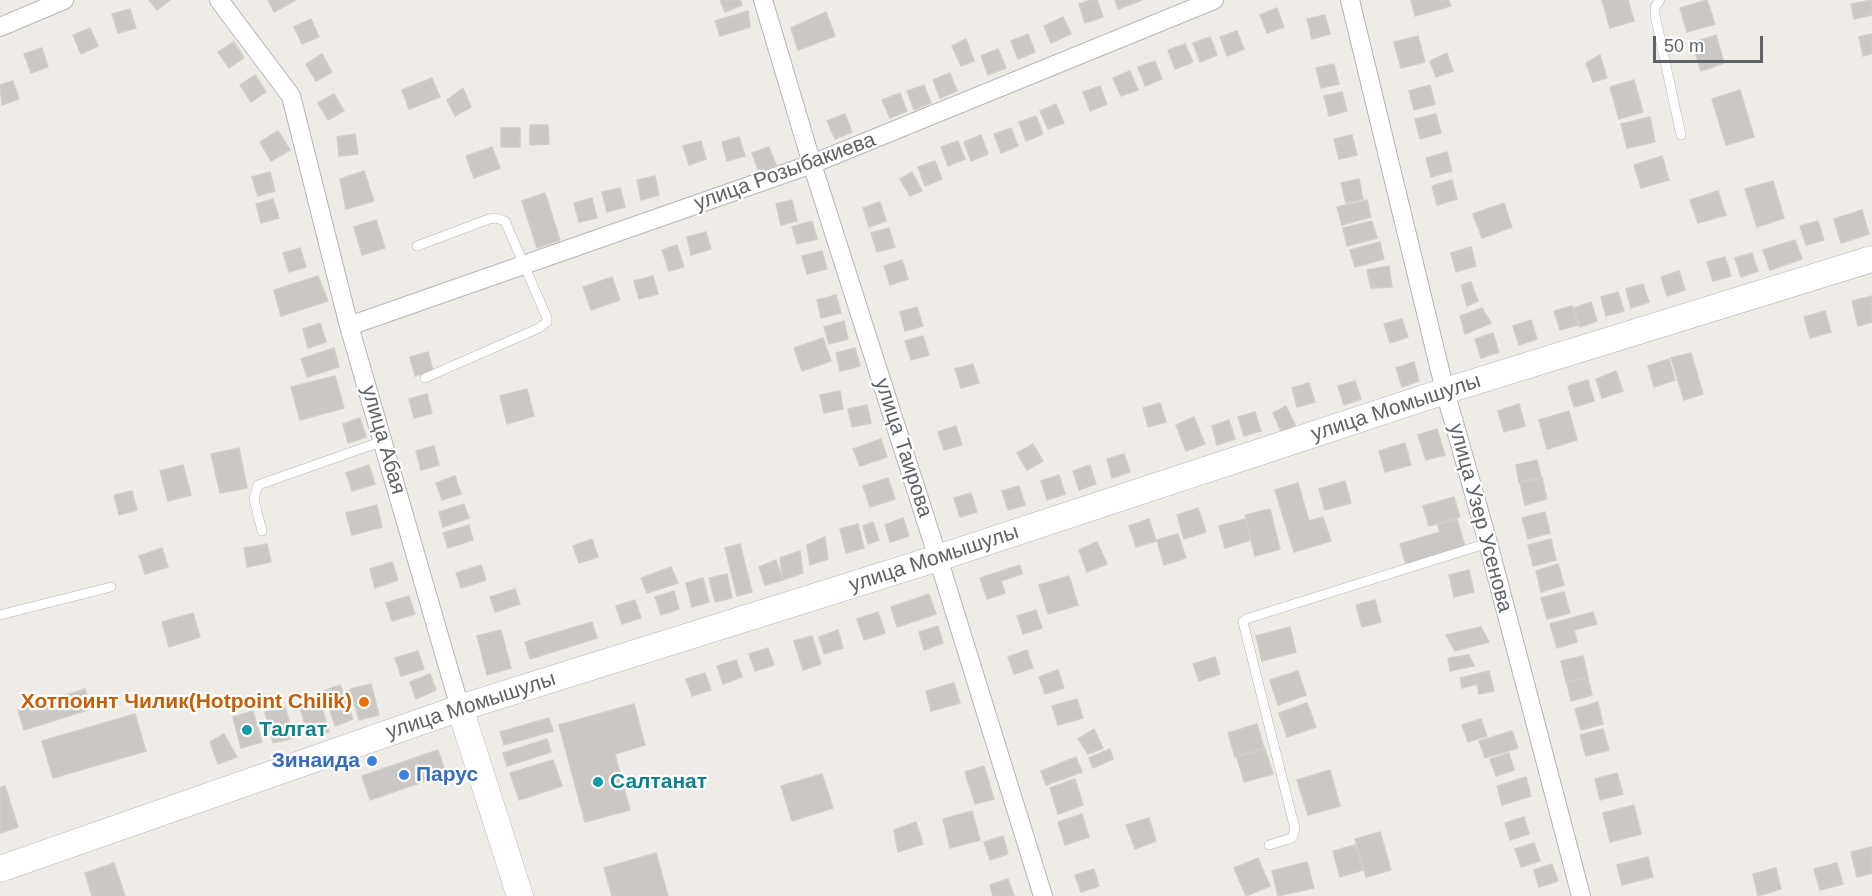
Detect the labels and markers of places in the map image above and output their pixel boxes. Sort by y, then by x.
place label: Хотпоинт Чилик(Hotpoint Chilik) [21,689,352,715]
marker: Хотпоинт Чилик(Hotpoint Chilik) [357,695,371,709]
place label: Талгат [259,717,327,743]
marker: Талгат [240,723,254,737]
place label: Зинаида [272,748,360,774]
marker: Зинаида [365,754,379,768]
place label: Парус [416,762,478,788]
marker: Парус [397,768,411,782]
place label: Салтанат [610,769,707,795]
marker: Салтанат [591,775,605,789]

